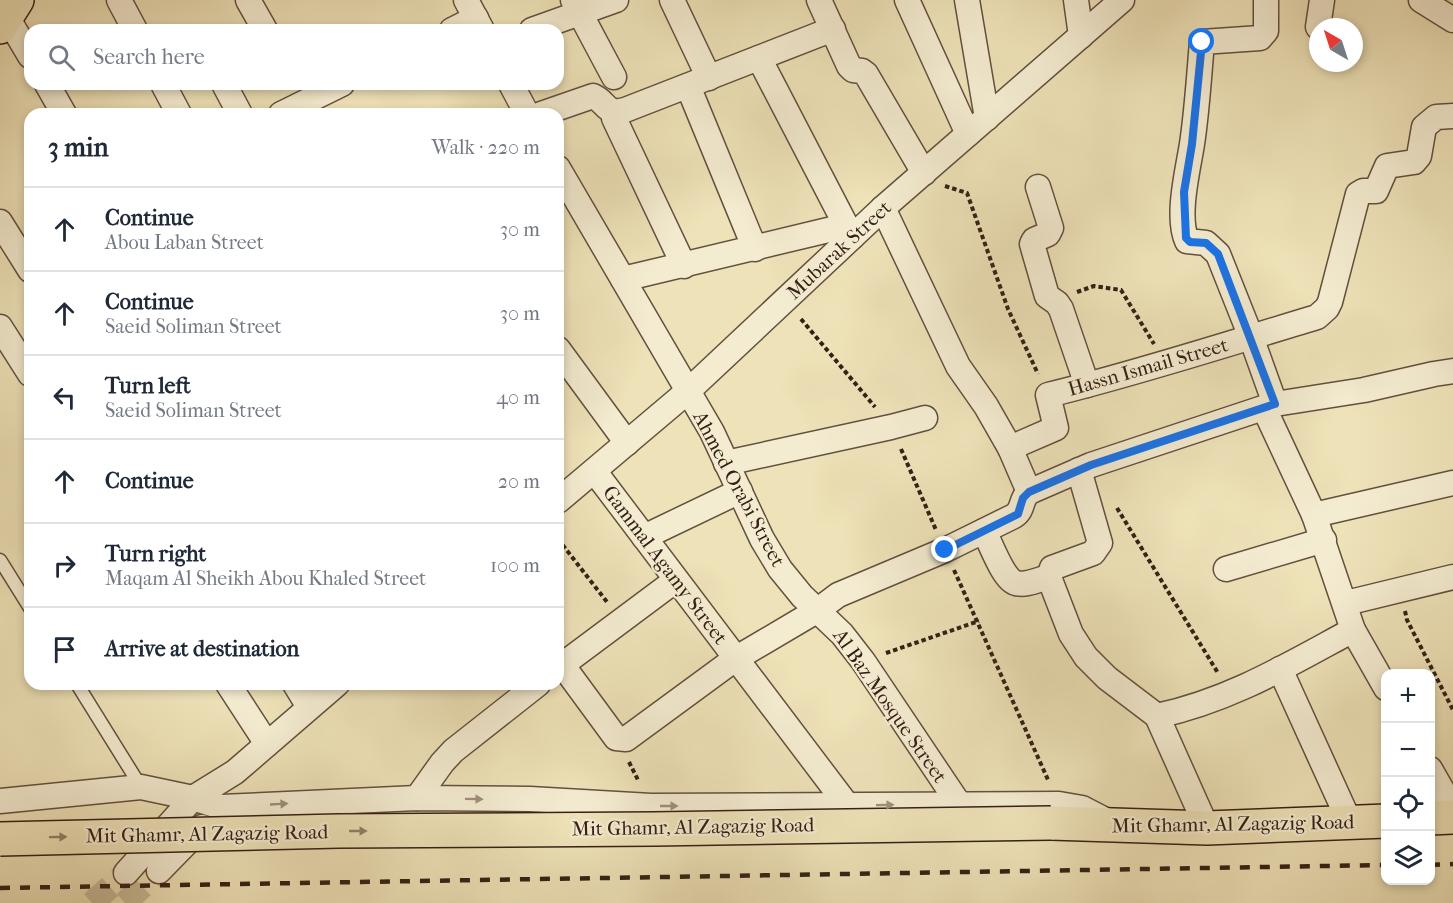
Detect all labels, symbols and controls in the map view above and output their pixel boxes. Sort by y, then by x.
north arrow [1309,18,1363,72]
search box [24,24,564,90]
route start [1188,28,1214,54]
icon: search [45,41,78,74]
text: Search here [93,44,205,70]
text: 3 min [48,132,109,163]
text: Walk · 220 m [432,136,540,159]
street label: Mubarak Street [782,196,896,304]
text: Continue [105,205,194,231]
icon: ahead [48,213,81,246]
text: 30 m [500,218,540,241]
text: Abou Laban Street [105,231,264,254]
text: Continue [105,289,194,315]
icon: ahead [48,297,81,330]
text: 30 m [500,302,540,325]
text: Saeid Soliman Street [105,315,282,338]
street label: Hassn Ismail Street [1065,333,1231,401]
text: Turn left [105,373,191,399]
icon: left [48,381,81,414]
text: 40 m [496,386,540,409]
text: Saeid Soliman Street [105,399,282,422]
street label: Ahmed Orabi Street [688,406,790,571]
icon: ahead [48,465,81,498]
text: Continue [105,468,194,494]
text: 20 m [498,470,540,493]
street label: Gammal Agamy Street [598,481,732,649]
route end [931,536,957,562]
text: Turn right [105,541,206,567]
icon: right [48,549,81,582]
text: 100 m [490,554,540,577]
text: Maqam Al Sheikh Abou Khaled Street [105,567,426,590]
street label: Al Baz Mosque Street [828,624,952,787]
icon: arrive [48,633,81,666]
text: Arrive at destination [105,636,299,662]
map controls [1381,669,1435,885]
button: + [1381,669,1435,723]
button: − [1381,723,1435,777]
button: locate [1381,777,1435,831]
one-way arrow [465,794,484,804]
one-way arrow [270,800,289,809]
one-way arrow [876,800,895,809]
one-way arrow [660,801,679,811]
street label: Mit Ghamr, Al Zagazig Road [1111,810,1356,838]
street label: Mit Ghamr, Al Zagazig Road [571,813,816,841]
street label: Mit Ghamr, Al Zagazig Road [85,820,330,848]
one-way arrow [349,826,368,836]
button: layers [1381,831,1435,885]
one-way arrow [49,833,68,842]

